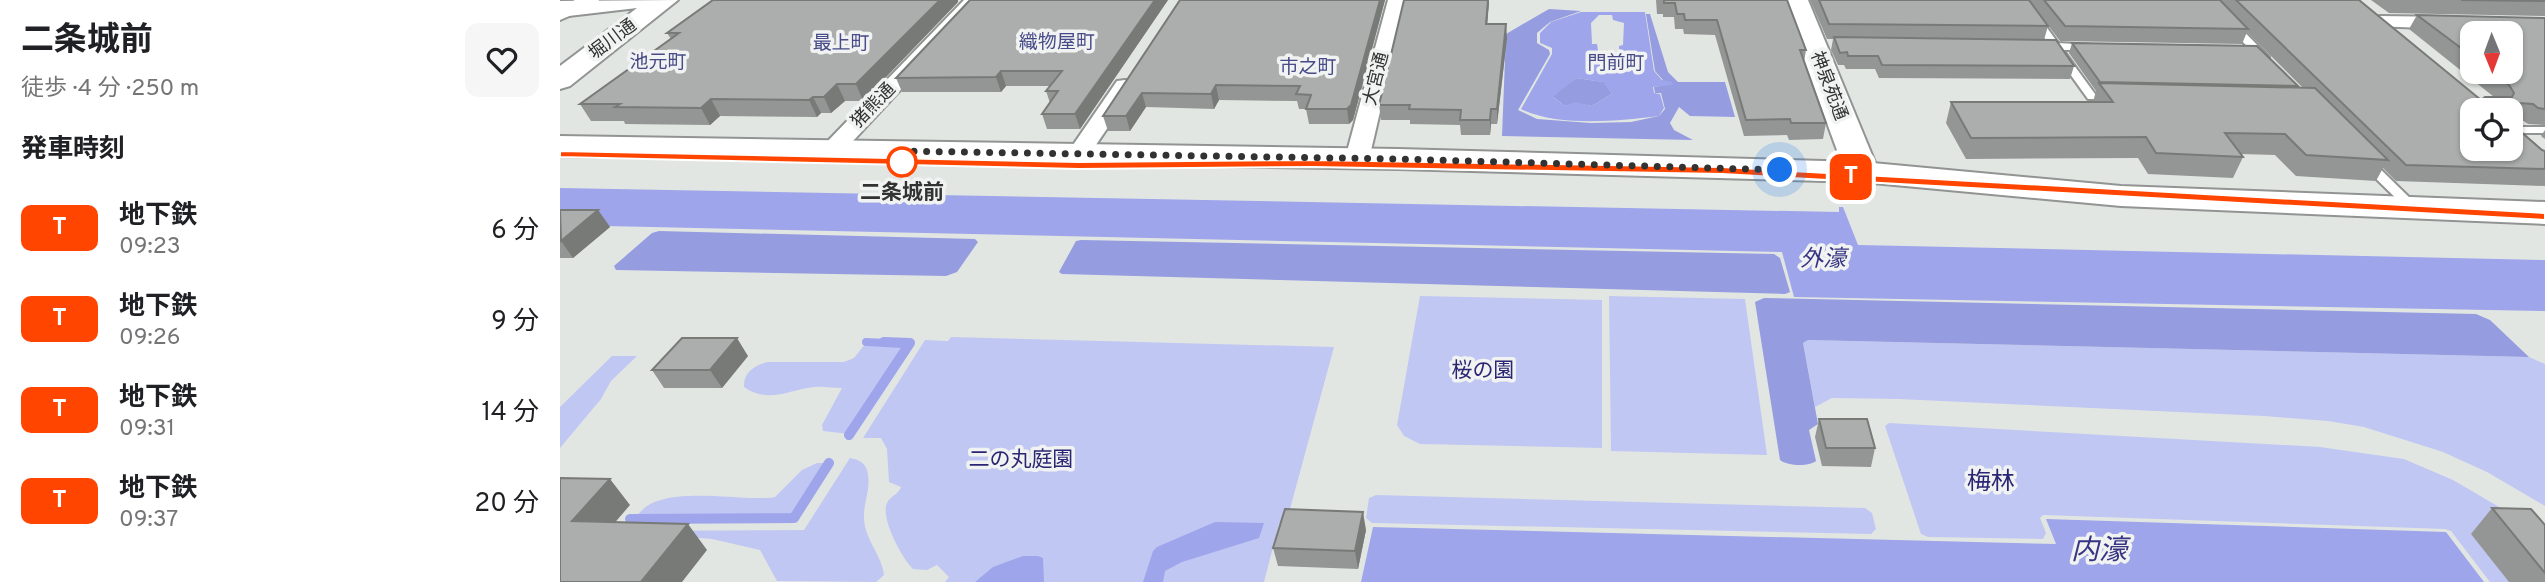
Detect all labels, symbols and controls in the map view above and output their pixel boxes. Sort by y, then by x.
street label: 堀川通 [585,15,641,65]
text: 二条城前 [21,21,153,63]
north arrow [2460,21,2524,84]
map controls [2460,21,2523,161]
button: heart [465,23,539,97]
district label: 織物屋町 [1019,31,1095,55]
district label: 最上町 [812,32,870,56]
street label: 神泉苑通 [1804,48,1852,124]
street label: 大宮通 [1359,50,1395,108]
district label: 池元町 [629,51,687,75]
district label: 門前町 [1587,52,1645,76]
district label: 市之町 [1279,56,1337,80]
text: 徒歩 · 4 分 · 250 m [21,75,199,104]
street label: 猪熊通 [847,79,901,133]
button: locate [2460,98,2523,161]
text: 発車時刻 [21,134,125,167]
marker: 二条城前 [887,147,917,177]
your location [1762,152,1797,187]
line badge: T [1828,154,1874,200]
text: T [1844,162,1858,192]
place label: 二条城前 [860,180,944,207]
text: 地下鉄 [119,200,197,233]
text: T [52,213,67,243]
text: 6 分 [491,215,539,248]
text: 09:23 [119,233,181,262]
water label: 外濠 [1800,246,1850,275]
text: 地下鉄 [119,291,197,324]
text: T [52,304,67,334]
text: 9 分 [491,306,539,339]
text: 09:26 [119,324,180,353]
park label: 桜の園 [1452,358,1515,385]
text: 地下鉄 [119,382,197,415]
text: T [52,395,67,425]
text: 14 分 [482,397,539,430]
text: 09:31 [119,415,175,444]
park label: 二の丸庭園 [969,447,1074,474]
park label: 梅林 [1967,468,2015,498]
text: 地下鉄 [119,473,197,506]
text: T [52,486,67,516]
text: 20 分 [474,488,539,521]
text: 09:37 [119,506,178,535]
water label: 内濠 [2071,534,2131,570]

